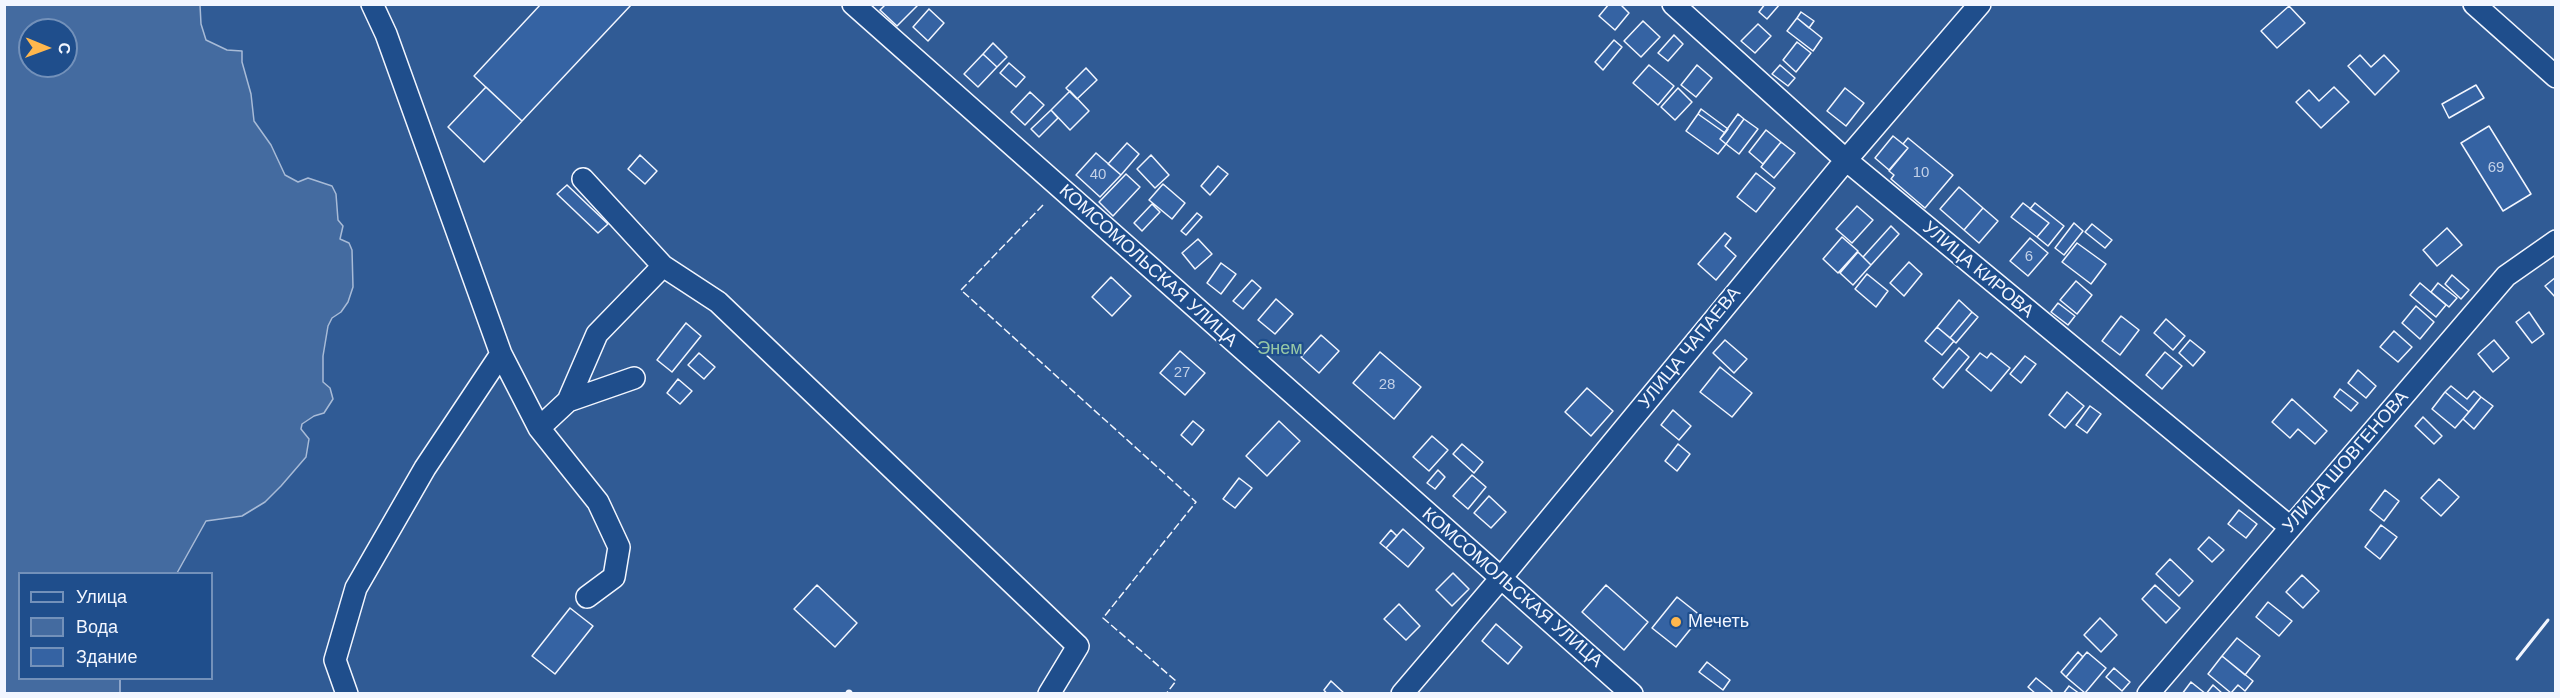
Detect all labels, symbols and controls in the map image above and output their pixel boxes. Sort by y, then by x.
north arrow [18,18,78,78]
text: С [56,42,73,54]
house number: 69 [2488,159,2504,177]
house number: 10 [1913,164,1929,182]
house number: 40 [1090,166,1106,184]
street label: КОМСОМОЛЬСКАЯ УЛИЦА [1054,180,1242,352]
street label: УЛИЦА КИРОВА [1918,217,2038,323]
house number: 6 [2025,248,2033,266]
street label: УЛИЦА ЧАПАЕВА [1634,283,1746,413]
park label: Энем [1257,338,1303,360]
house number: 27 [1174,364,1190,382]
house number: 28 [1379,376,1395,394]
street label: УЛИЦА ШОВГЕНОВА [2279,387,2413,537]
street label: КОМСОМОЛЬСКАЯ УЛИЦА [1417,504,1607,672]
legend [18,572,213,680]
text: Улица [76,587,127,607]
place label: Мечеть [1688,611,1749,633]
marker: Мечеть [1669,615,1683,629]
text: Вода [76,617,118,637]
text: Здание [76,647,137,667]

